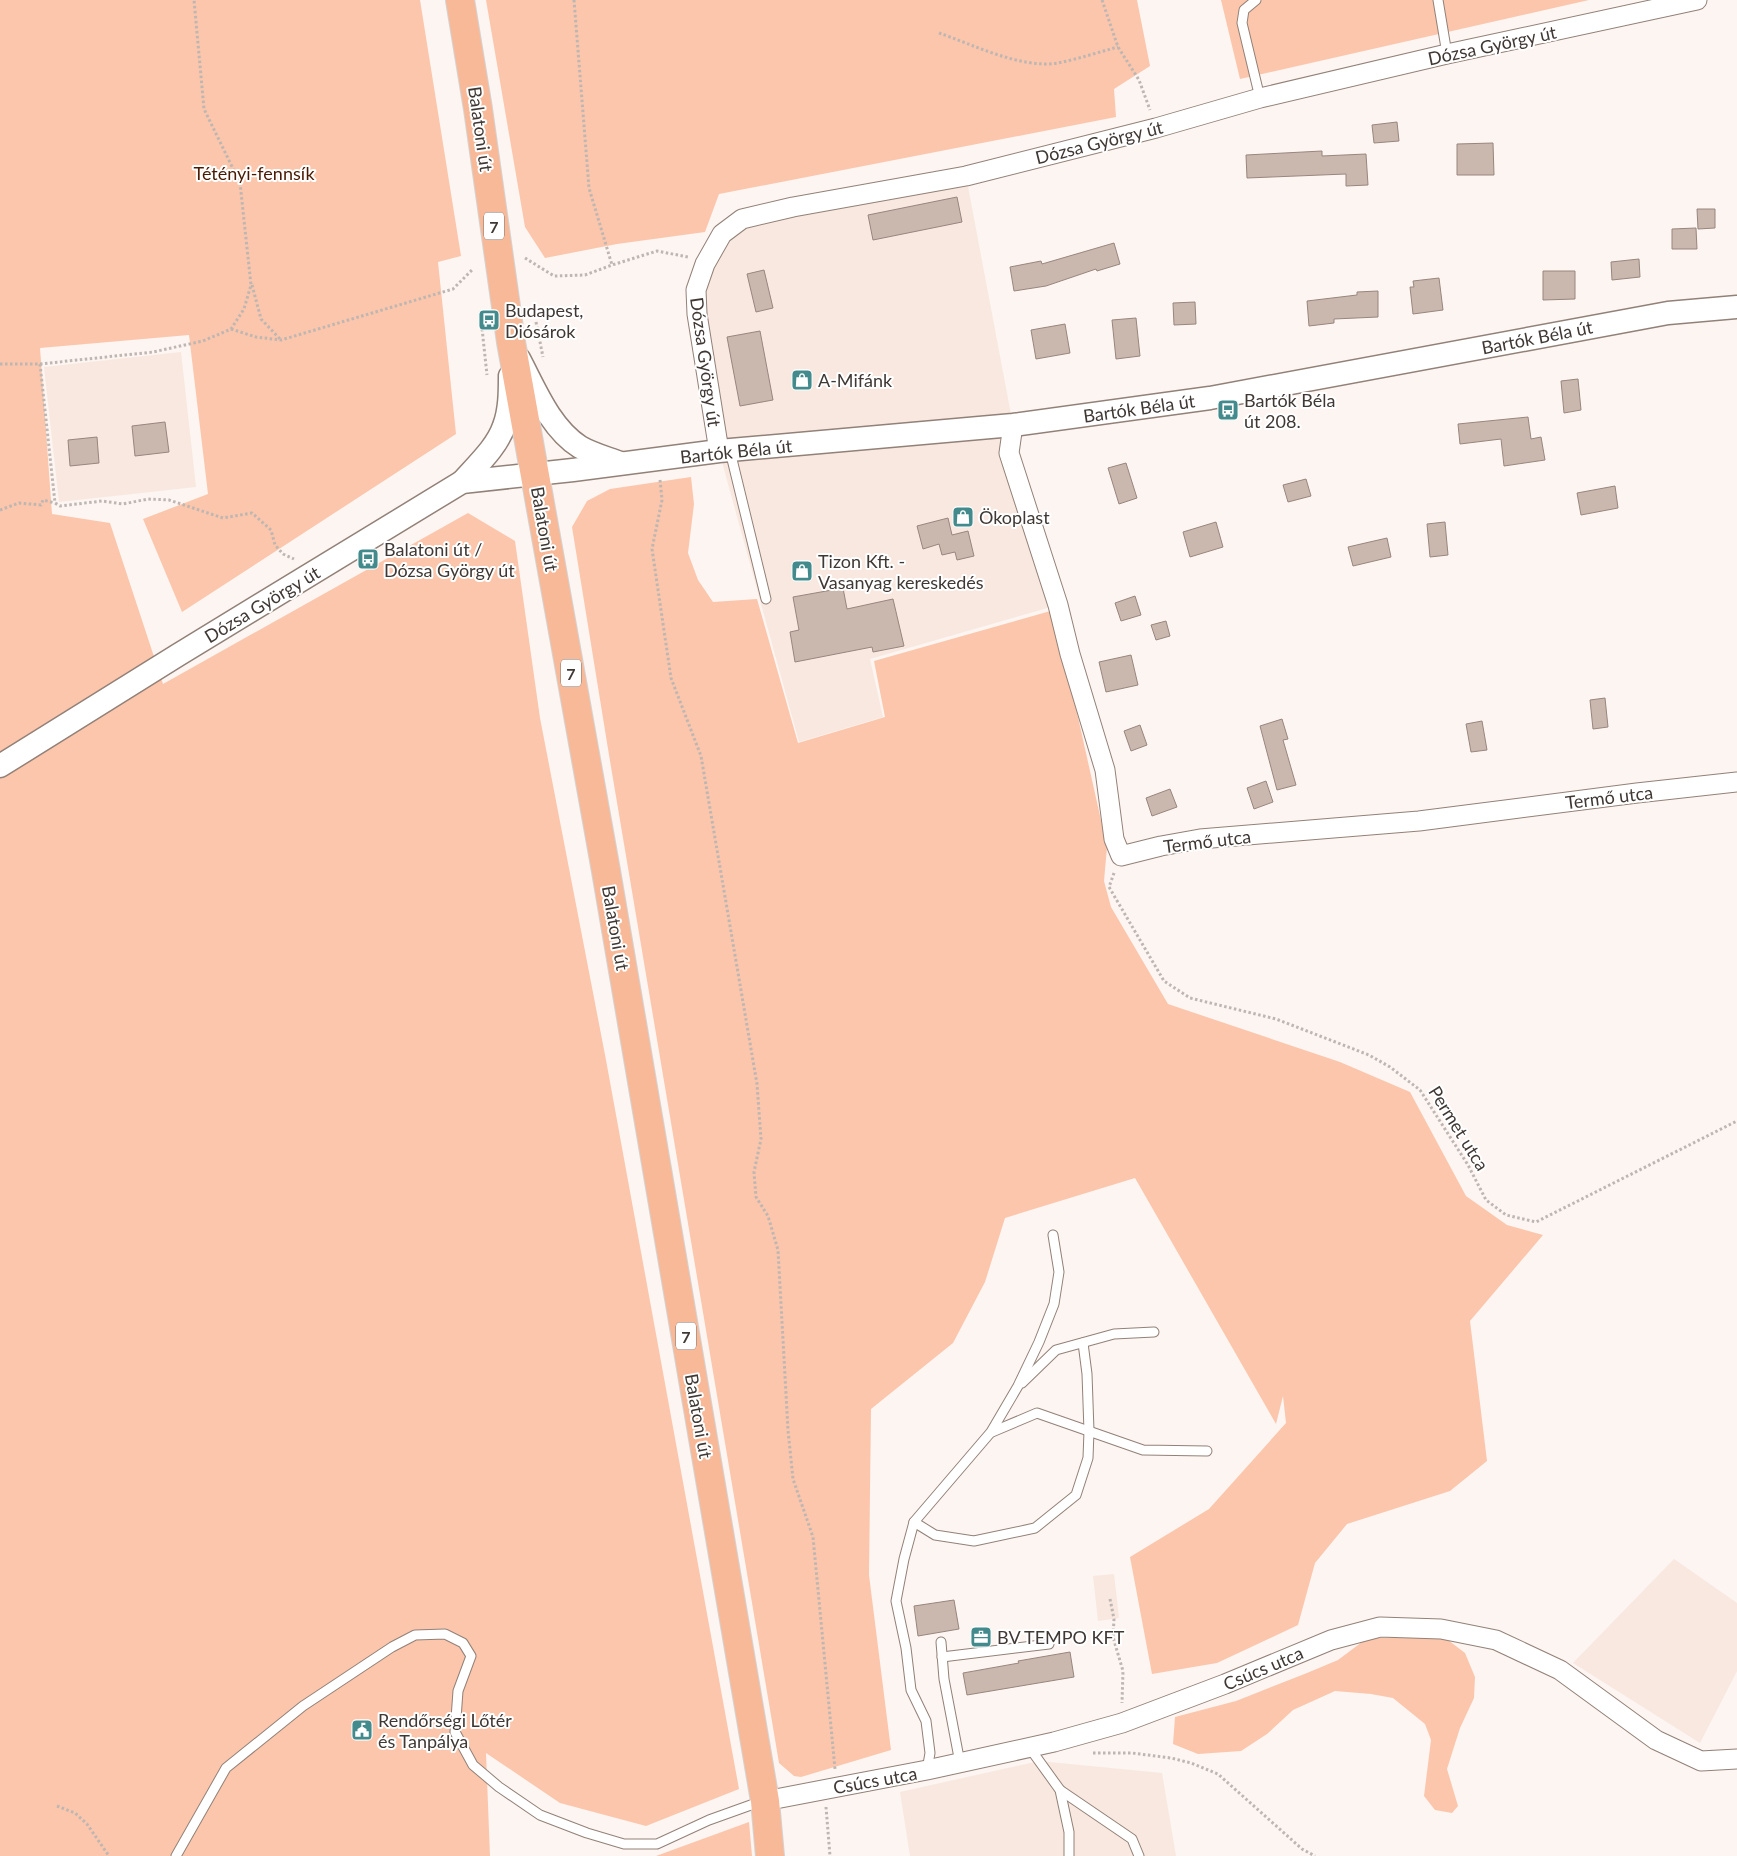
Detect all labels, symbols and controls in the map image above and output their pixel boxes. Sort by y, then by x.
street label: Dózsa György út [1426,21,1559,69]
street label: Balatoni út [464,85,498,173]
street label: Dózsa György út [1033,115,1166,168]
park label: Tétényi-fennsík [193,162,315,184]
road number: 7 [484,212,504,240]
street label: Dózsa György út [686,296,726,429]
place label: Budapest, Diósárok [505,299,583,342]
bus stop icon: Budapest, Diósárok [477,308,501,332]
street label: Bartók Béla út [1480,315,1595,359]
shop icon: A-Mifánk [790,368,814,392]
place label: A-Mifánk [818,369,893,391]
street label: Bartók Béla út [1082,389,1197,427]
place label: Bartók Béla út 208. [1244,389,1336,432]
bus stop icon: Bartók Béla út 208. [1216,398,1240,422]
street label: Bartók Béla út [679,434,794,468]
street label: Balatoni út [527,485,563,574]
shop icon: Ökoplast [951,505,975,529]
place label: Ökoplast [979,506,1050,528]
place label: Balatoni út / Dózsa György út [384,538,515,581]
bus stop icon: Balatoni út / Dózsa György út [356,547,380,571]
place label: Tizon Kft. - Vasanyag kereskedés [818,550,984,593]
shop icon: Tizon Kft. - Vasanyag kereskedés [790,559,814,583]
street label: Dózsa György út [200,561,324,647]
road number: 7 [561,660,581,686]
street label: Termő utca [1564,781,1654,813]
street label: Termő utca [1162,825,1252,857]
street label: Balatoni út [598,884,634,973]
street label: Permet utca [1424,1082,1494,1174]
road number: 7 [676,1322,696,1350]
street label: Balatoni út [681,1372,717,1461]
office icon: BV TEMPO KFT [969,1625,993,1649]
place label: BV TEMPO KFT [997,1626,1125,1648]
street label: Csúcs utca [1220,1641,1306,1695]
place label: Rendőrségi Lőtér és Tanpálya [378,1709,512,1752]
public building icon: Rendőrségi Lőtér és Tanpálya [350,1718,374,1742]
street label: Csúcs utca [831,1762,919,1798]

